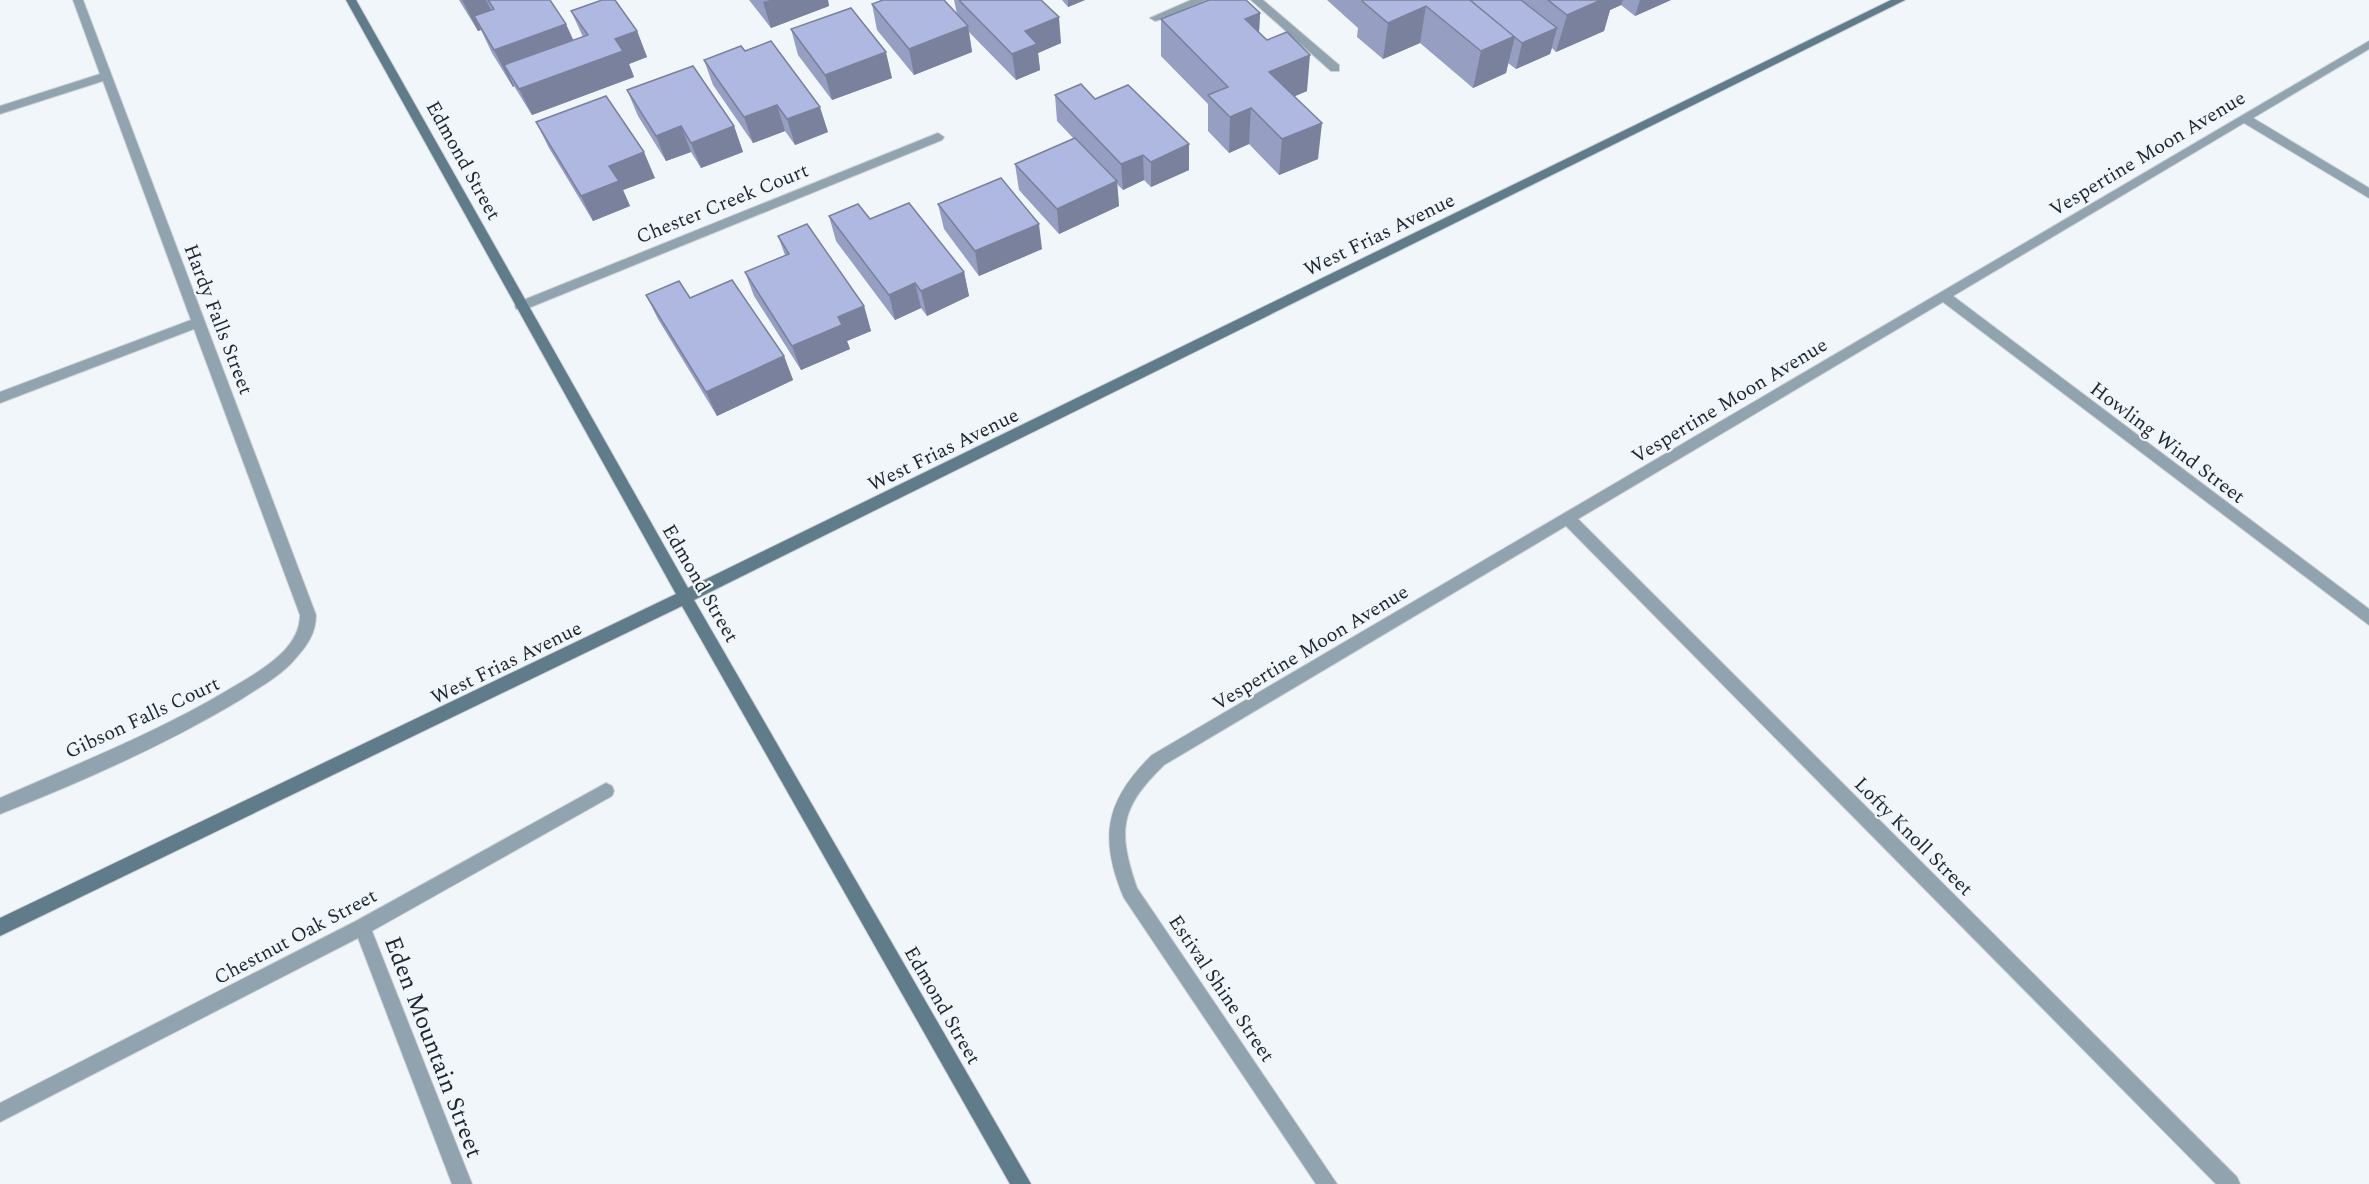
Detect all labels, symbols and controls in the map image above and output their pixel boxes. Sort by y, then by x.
street label: Vespertine Moon Avenue [2044,83,2251,224]
street label: Edmond Street [418,95,508,226]
street label: Chester Creek Court [632,156,813,252]
street label: West Frias Avenue [1299,185,1460,284]
street label: Hardy Falls Street [176,240,261,399]
street label: Vespertine Moon Avenue [1626,330,1833,471]
street label: Howling Wind Street [2083,374,2251,511]
street label: West Frias Avenue [863,400,1024,499]
street label: Edmond Street [654,519,746,648]
street label: Vespertine Moon Avenue [1207,577,1414,718]
street label: West Frias Avenue [426,613,587,712]
street label: Gibson Falls Court [60,669,225,767]
street label: Lofty Knoll Street [1847,770,1980,903]
street label: Chestnut Oak Street [209,881,382,993]
street label: Estival Shine Street [1161,909,1282,1068]
street label: Eden Mountain Street [374,931,492,1163]
street label: Edmond Street [896,941,988,1070]

